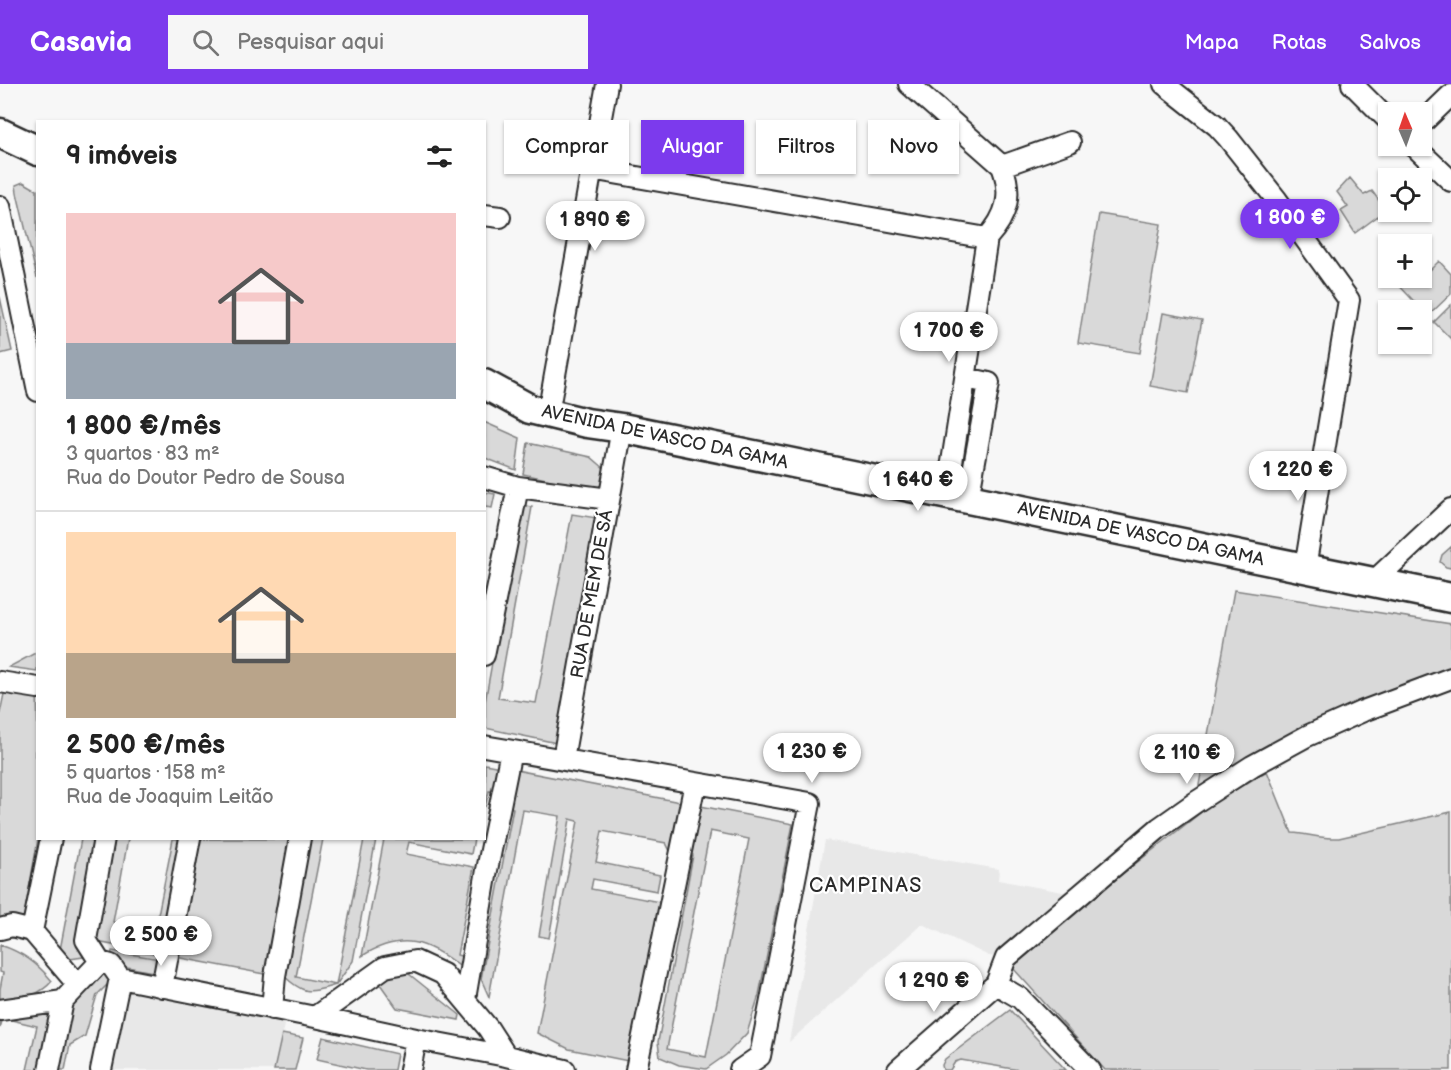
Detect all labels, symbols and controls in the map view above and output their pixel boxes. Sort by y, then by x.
search box [168,15,588,69]
text: Casavia [30,26,132,59]
icon: search [189,26,222,59]
text: Pesquisar aqui [237,29,384,56]
text: Mapa [1185,30,1239,55]
text: Rotas [1272,30,1327,55]
text: Salvos [1360,30,1421,55]
north arrow [1378,102,1432,156]
map controls [1378,102,1432,354]
chip: Comprar [504,120,629,174]
chip: Alugar [641,120,744,174]
chip: Filtros [756,120,856,174]
chip: Novo [868,120,959,174]
icon: filters [423,140,456,173]
text: 9 imóveis [66,141,177,172]
button: locate [1378,168,1432,222]
pin: 1 800 € [1235,199,1345,250]
pin: 1 890 € [540,201,650,252]
text: 1 800 € [1254,206,1326,230]
text: 1 890 € [560,208,630,232]
button: + [1378,234,1432,288]
icon: home [207,252,315,360]
button: − [1378,300,1432,354]
pin: 1 700 € [894,312,1004,363]
text: 1 700 € [914,319,984,343]
street label: AVENIDA DE VASCO DA GAMA [540,401,790,473]
text: 1 800 €/mês [66,411,221,442]
text: 3 quartos · 83 m² [66,442,220,466]
pin: 1 220 € [1243,451,1353,502]
text: 1 220 € [1263,458,1333,482]
pin: 1 640 € [863,461,973,512]
text: Rua do Doutor Pedro de Sousa [66,466,345,490]
text: 1 640 € [883,468,953,492]
street label: AVENIDA DE VASCO DA GAMA [1016,498,1266,570]
street label: RUA DE MEM DE SÁ [565,507,617,680]
icon: home [207,571,315,679]
text: 2 500 €/mês [66,730,225,761]
pin: 1 230 € [757,733,867,784]
pin: 2 110 € [1132,734,1242,785]
text: 1 230 € [777,740,847,764]
text: 2 110 € [1153,741,1221,765]
text: 5 quartos · 158 m² [66,761,226,785]
text: Rua de Joaquim Leitão [66,785,274,809]
district label: CAMPINAS [809,874,923,898]
pin: 2 500 € [106,916,216,967]
text: 2 500 € [124,923,198,947]
pin: 1 290 € [879,962,989,1013]
text: 1 290 € [899,969,969,993]

